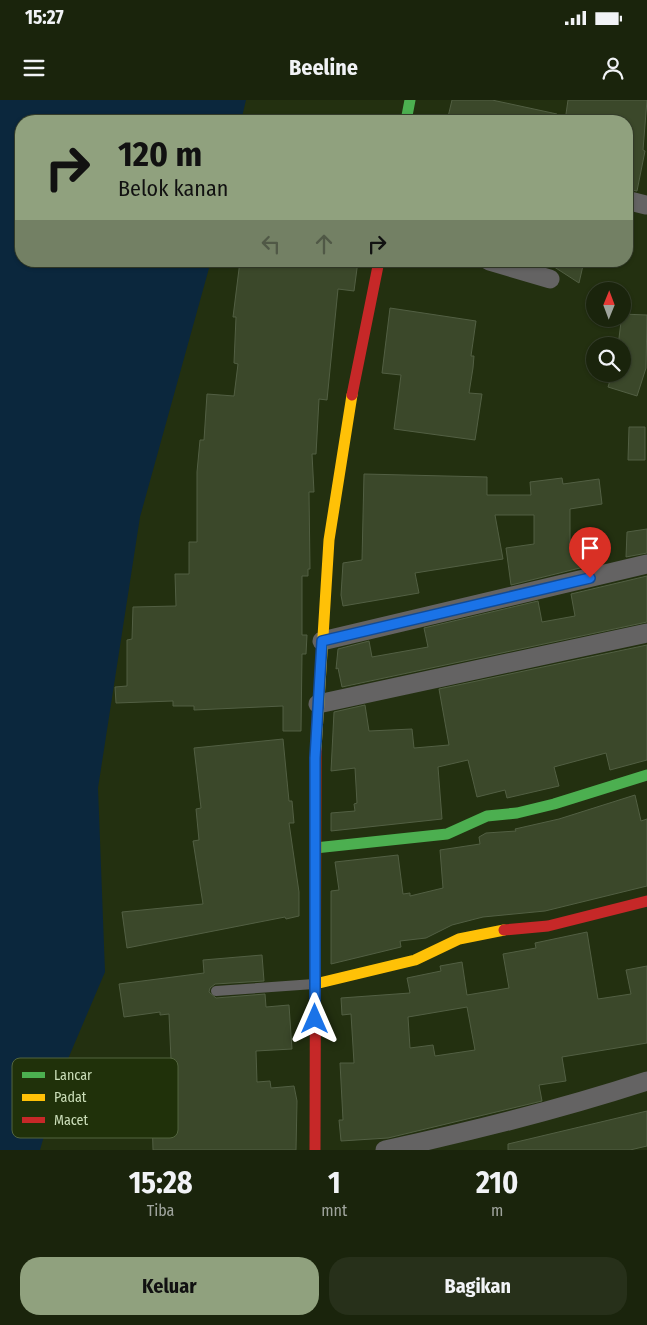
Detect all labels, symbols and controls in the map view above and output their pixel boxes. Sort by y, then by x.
text: 15:27 [25,6,64,29]
icon: menu [20,54,48,82]
text: Beeline [289,54,358,81]
icon: person [599,54,627,82]
text: 120 m [118,133,202,175]
icon: right [35,135,100,200]
text: Belok kanan [118,175,228,202]
icon: left [257,230,285,258]
icon: ahead [310,230,338,258]
icon: right [363,230,391,258]
north arrow [586,282,631,328]
map controls [586,282,631,382]
button: search [586,337,631,382]
pin [569,527,611,578]
icon: arrive [576,534,604,562]
position arrow [288,992,340,1044]
legend [12,1058,178,1138]
text: Lancar [54,1067,92,1084]
text: Padat [54,1089,87,1106]
text: Macet [54,1112,88,1129]
text: 15:28 [129,1165,193,1201]
text: 1 [328,1165,341,1201]
text: 210 [476,1165,518,1201]
text: Tiba [147,1201,174,1220]
text: mnt [321,1201,347,1220]
text: m [491,1201,503,1220]
button: Keluar [20,1257,319,1315]
button: Bagikan [329,1257,627,1315]

